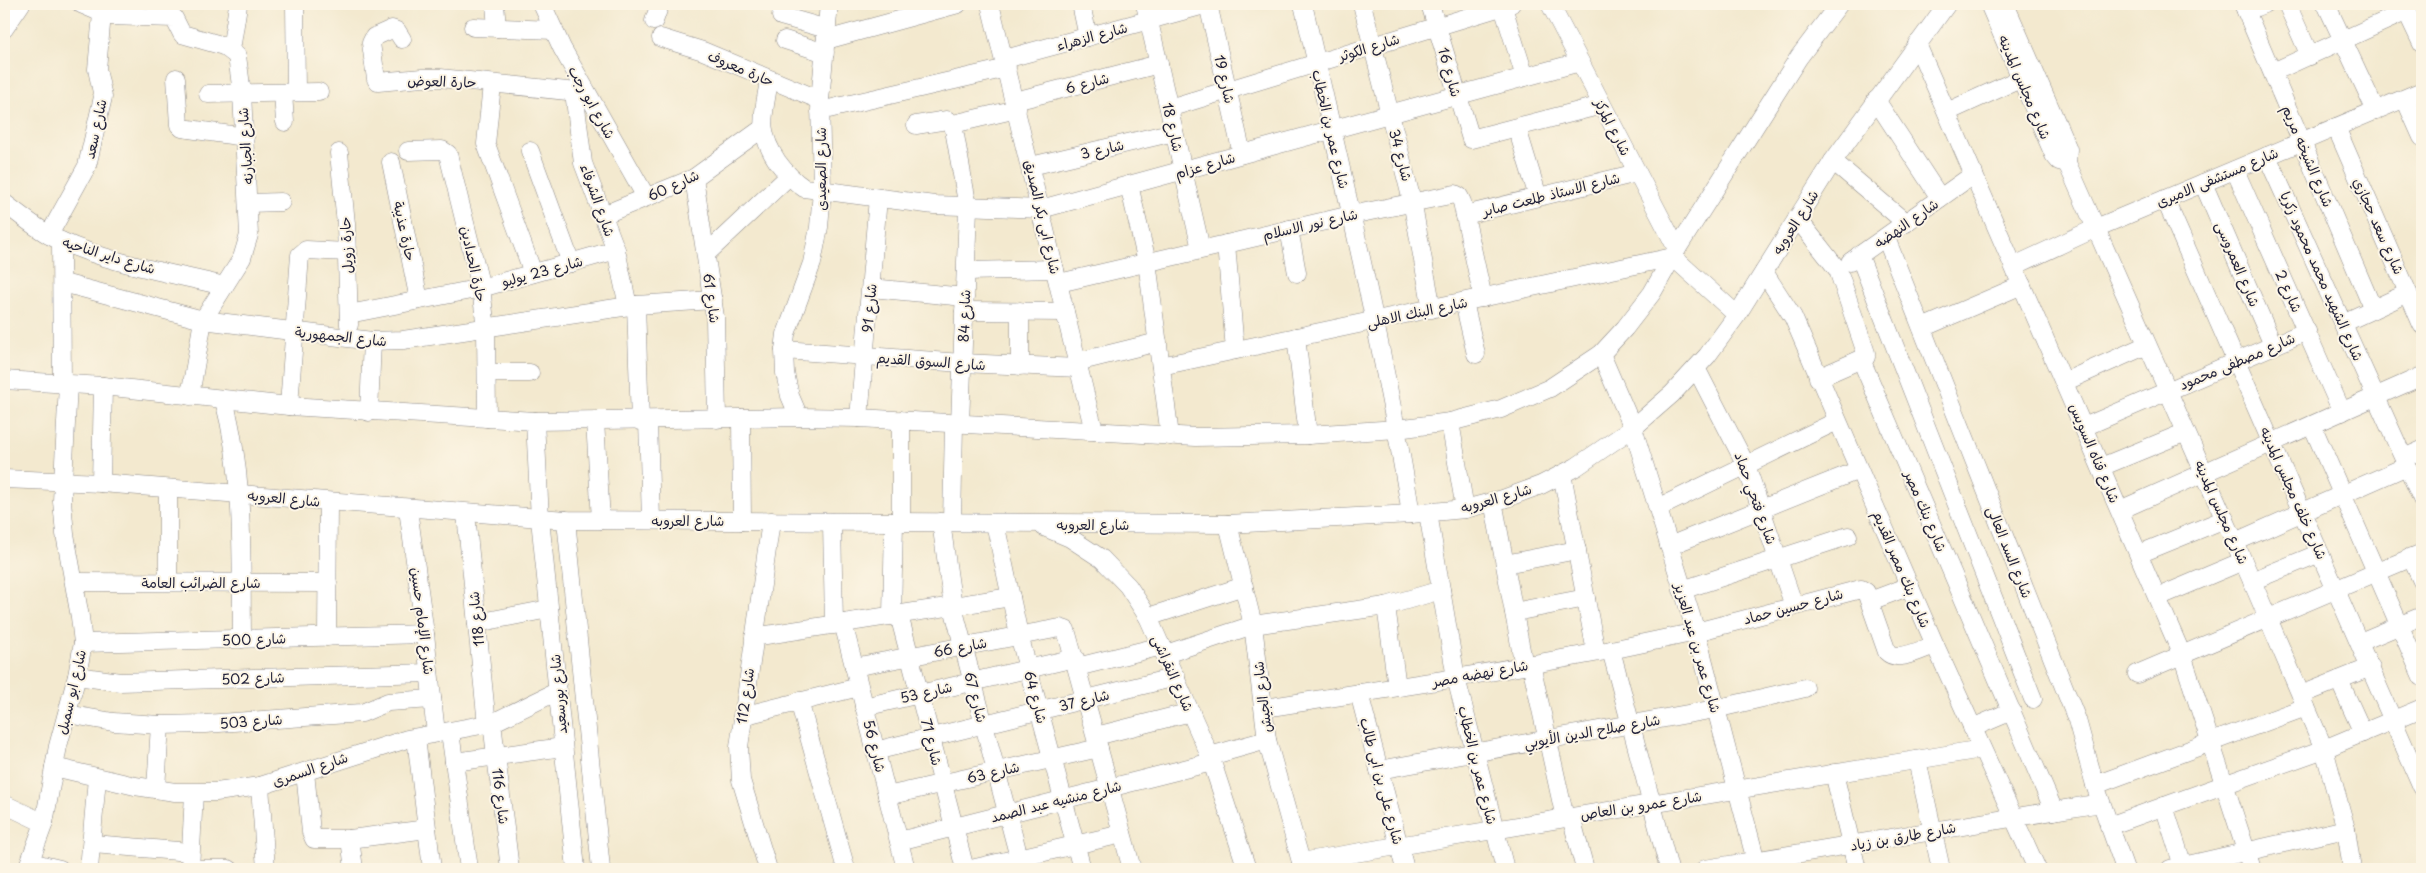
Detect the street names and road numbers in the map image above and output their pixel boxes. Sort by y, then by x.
street label: شارع الزهراء [1054,16,1130,56]
street label: شارع الكوثر [1335,28,1402,67]
street label: شارع مجلس المدينه [1993,31,2057,143]
street label: حارة معروف [705,45,777,91]
street label: شارع 16 [1433,45,1467,99]
street label: شارع 19 [1209,53,1241,105]
street label: شارع ابو رجب [563,62,621,142]
street label: شارع 6 [1063,67,1111,99]
street label: شارع عمر بن الخطاب [1307,67,1355,191]
street label: حارة العوض [407,69,477,93]
street label: شارع المركز [1589,94,1636,159]
street label: شارع سعد [78,97,112,161]
street label: شارع 18 [1157,100,1189,154]
street label: شارع الشيخه مريم [2276,102,2339,211]
street label: شارع الجبارنه [232,107,258,185]
street label: شارع 34 [1384,126,1418,184]
street label: شارع الصعيدى [810,127,831,211]
street label: شارع 3 [1078,134,1126,164]
street label: شارع مستشفى الاميرى [2153,142,2281,212]
street label: شارع عزام [1172,146,1238,185]
street label: شارع ابى بكر الصديق [1020,158,1066,276]
street label: شارع الشرفاء [575,161,621,239]
street label: شارع 60 [644,164,702,206]
street label: شارع الاستاذ طلعت صابر [1479,167,1622,222]
street label: شارع سعد حجازي [2347,174,2410,278]
street label: شارع العروبه [1767,186,1823,258]
street label: شارع الشهيد محمد محمود زكريا [2275,188,2369,364]
street label: شارع النهضه [1870,193,1942,253]
street label: حارة عذيبة [388,199,422,263]
street label: شارع نور الاسلام [1260,203,1360,246]
street label: حارة زويل [334,216,358,274]
street label: شارع العمروسى [2211,218,2265,310]
street label: حارة الحدادين [456,224,492,304]
street label: شارع داير الناحيه [60,231,158,279]
street label: شارع 23 يوليو [498,250,585,292]
street label: شارع 2 [2270,266,2308,316]
street label: شارع 61 [698,272,726,324]
street label: شارع 91 [856,283,882,333]
street label: شارع 84 [953,289,975,343]
street label: شارع البنك الاهلى [1365,291,1469,333]
street label: شارع الجمهورية [294,321,388,351]
street label: شارع مصطفى محمود [2176,327,2298,395]
street label: شارع السوق القديم [876,347,986,376]
street label: شارع قناه السويس [2064,400,2126,506]
street label: شارع خلف مجلس المدينه [2255,423,2333,563]
street label: شارع فتحي حماد [1727,449,1782,548]
street label: شارع مجلس المدينه [2190,457,2254,567]
street label: شارع بنك مصر [1899,466,1953,555]
street label: شارع العروبه [1458,478,1534,518]
street label: شارع العروبه [247,484,321,512]
street label: شارع السد العالى [1982,503,2038,601]
street label: شارع بنك مصر القديم [1867,507,1936,631]
street label: شارع العروبه [652,510,724,531]
street label: شارع العروبه [1057,514,1129,535]
street label: شارع الإمام حسين [405,566,440,676]
street label: شارع الضرائب العامة [141,572,261,593]
street label: شارع عمر بن عبد العزيز [1669,580,1727,715]
street label: شارع حسين حماد [1741,583,1845,629]
street label: شارع 118 [463,590,489,648]
street label: شارع 500 [221,627,287,651]
street label: شارع النقراشى [1147,631,1199,715]
street label: شارع 66 [931,632,989,662]
street label: شارع ابو سمبل [51,647,91,737]
street label: شارع بورسعيد [544,653,572,735]
street label: شارع نهضه مصر [1429,654,1530,692]
street label: شارع الجيش [1247,660,1277,734]
street label: شارع 502 [221,666,285,690]
street label: شارع 112 [731,667,759,725]
street label: شارع 64 [1019,668,1053,726]
street label: شارع 67 [959,669,993,725]
street label: شارع 53 [898,676,954,708]
street label: شارع 37 [1057,684,1111,716]
street label: شارع عمر بن الخطاب [1453,703,1503,827]
street label: شارع 503 [219,708,283,734]
street label: شارع صلاح الدين الأيوبي [1522,709,1662,756]
street label: شارع على بن ابى طالب [1355,715,1409,847]
street label: شارع 71 [916,716,948,768]
street label: شارع 56 [858,717,892,775]
street label: شارع السمرى [269,746,351,792]
street label: شارع 63 [964,756,1022,788]
street label: شارع 116 [487,767,515,825]
street label: شارع منشيه عبد الصمد [988,775,1124,827]
street label: شارع عمرو بن العاص [1579,785,1703,825]
street label: شارع طارق بن زياد [1849,816,1957,856]

